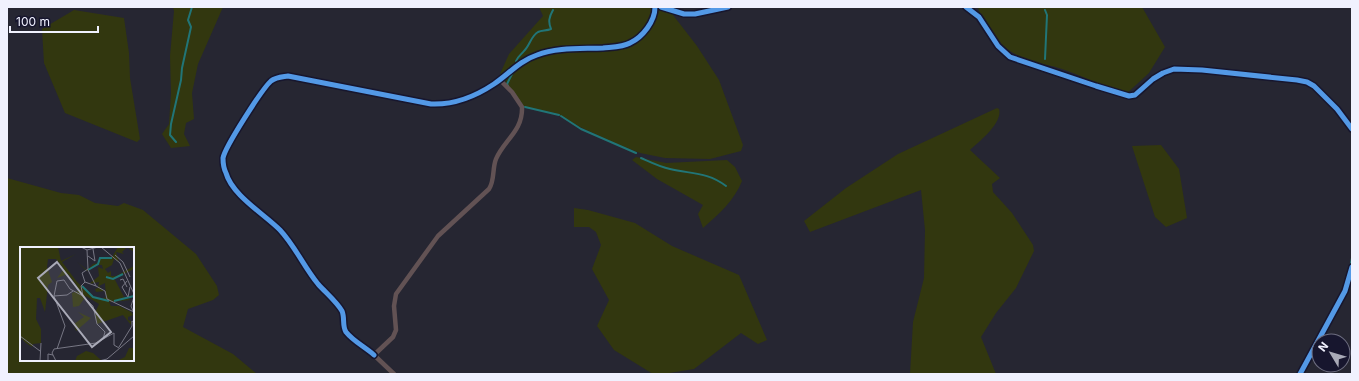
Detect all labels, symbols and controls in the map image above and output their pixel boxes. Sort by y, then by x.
scale bar [10,8,98,34]
text: 100 m [16,14,50,29]
inset map [20,247,134,361]
north arrow [1311,333,1351,373]
text: N [1315,339,1331,354]

